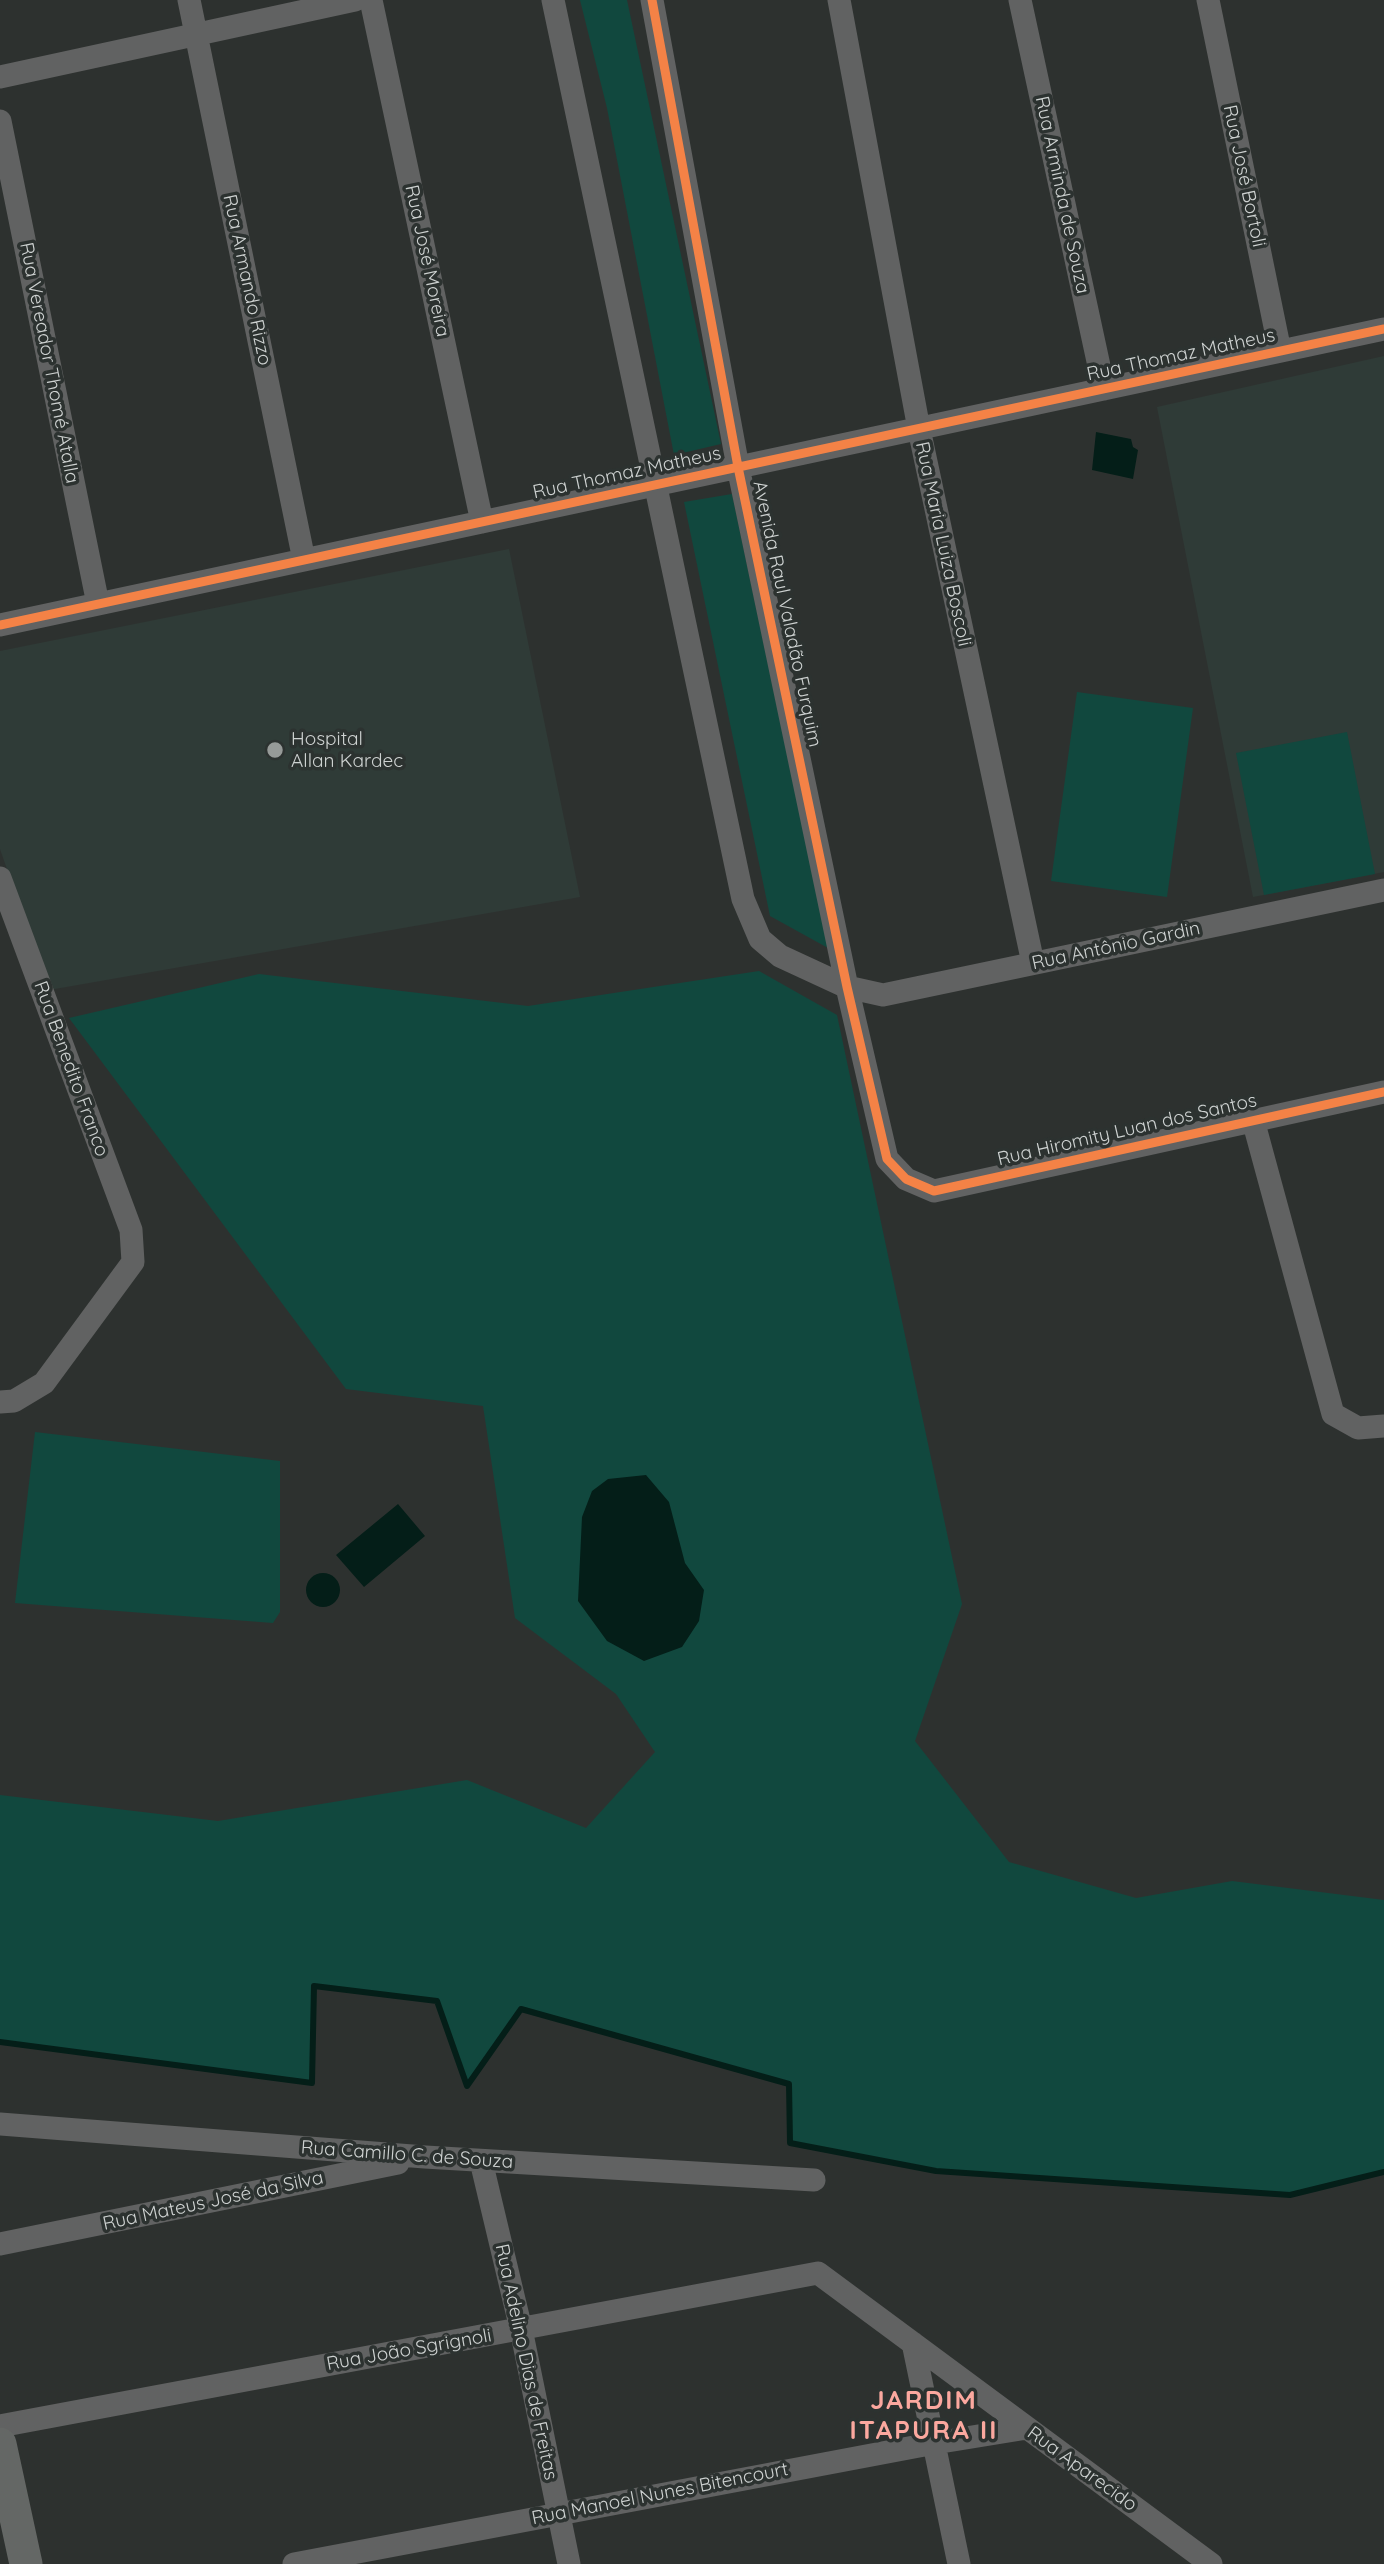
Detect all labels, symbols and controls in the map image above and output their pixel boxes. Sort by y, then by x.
street label: Rua Arminda de Souza [1030,94,1094,296]
street label: Rua José Bortoli [1218,103,1270,249]
street label: Rua José Moreira [400,183,454,339]
street label: Rua Armando Rizzo [218,193,276,367]
street label: Rua Vereador Thomé Atalla [14,241,84,485]
street label: Rua Thomaz Matheus [1085,324,1277,386]
street label: Rua Maria Luiza Boscoli [910,440,976,648]
street label: Rua Thomaz Matheus [531,442,723,504]
street label: Avenida Raul Valadão Furquim [748,479,826,749]
place label: Hospital Allan Kardec [291,728,403,772]
marker: Hospital Allan Kardec [265,740,285,760]
street label: Rua Antônio Gardin [1030,917,1202,975]
street label: Rua Benedito Franco [29,978,113,1160]
street label: Rua Hiromity Luan dos Santos [995,1089,1259,1171]
street label: Rua Camillo C. de Souza [300,2136,514,2174]
street label: Rua Mateus José da Silva [101,2166,325,2236]
street label: Rua Adelino Dias de Freitas [490,2242,562,2482]
street label: Rua João Sgrignoli [325,2324,493,2376]
district label: JARDIM ITAPURA II [851,2385,997,2446]
street label: Rua Aparecido [1023,2422,1141,2516]
street label: Rua Manoel Nunes Bitencourt [530,2458,790,2530]

